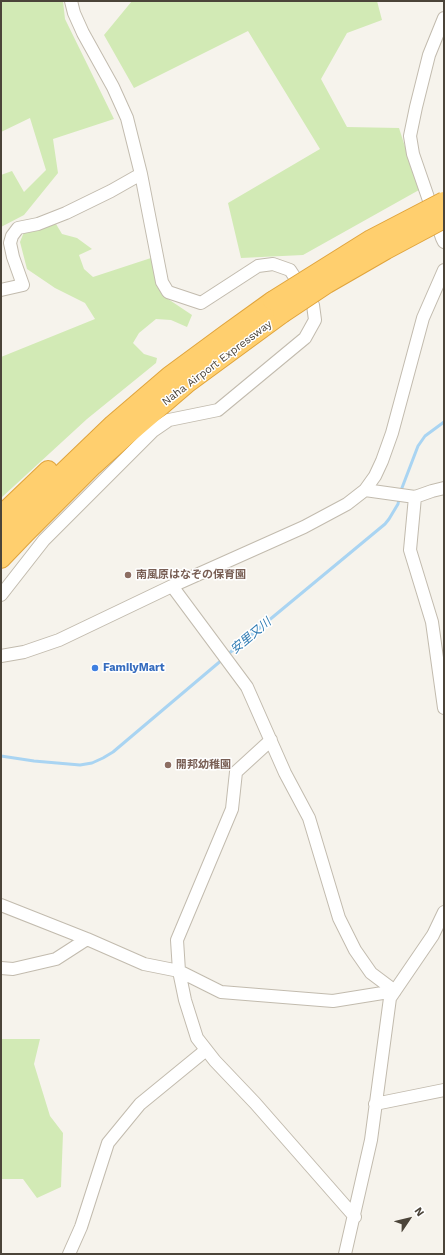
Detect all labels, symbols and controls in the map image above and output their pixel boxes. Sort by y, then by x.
street label: Naha Airport Expressway [159,317,275,409]
place label: 南風原はなぞの保育園 [136,568,246,582]
marker: 南風原はなぞの保育園 [123,570,133,580]
water label: 安里又川 [228,615,274,657]
place label: FamilyMart [103,661,165,675]
marker: FamilyMart [90,663,100,673]
place label: 開邦幼稚園 [176,758,231,772]
marker: 開邦幼稚園 [163,760,173,770]
north arrow [389,1199,429,1239]
text: N [412,1205,427,1219]

